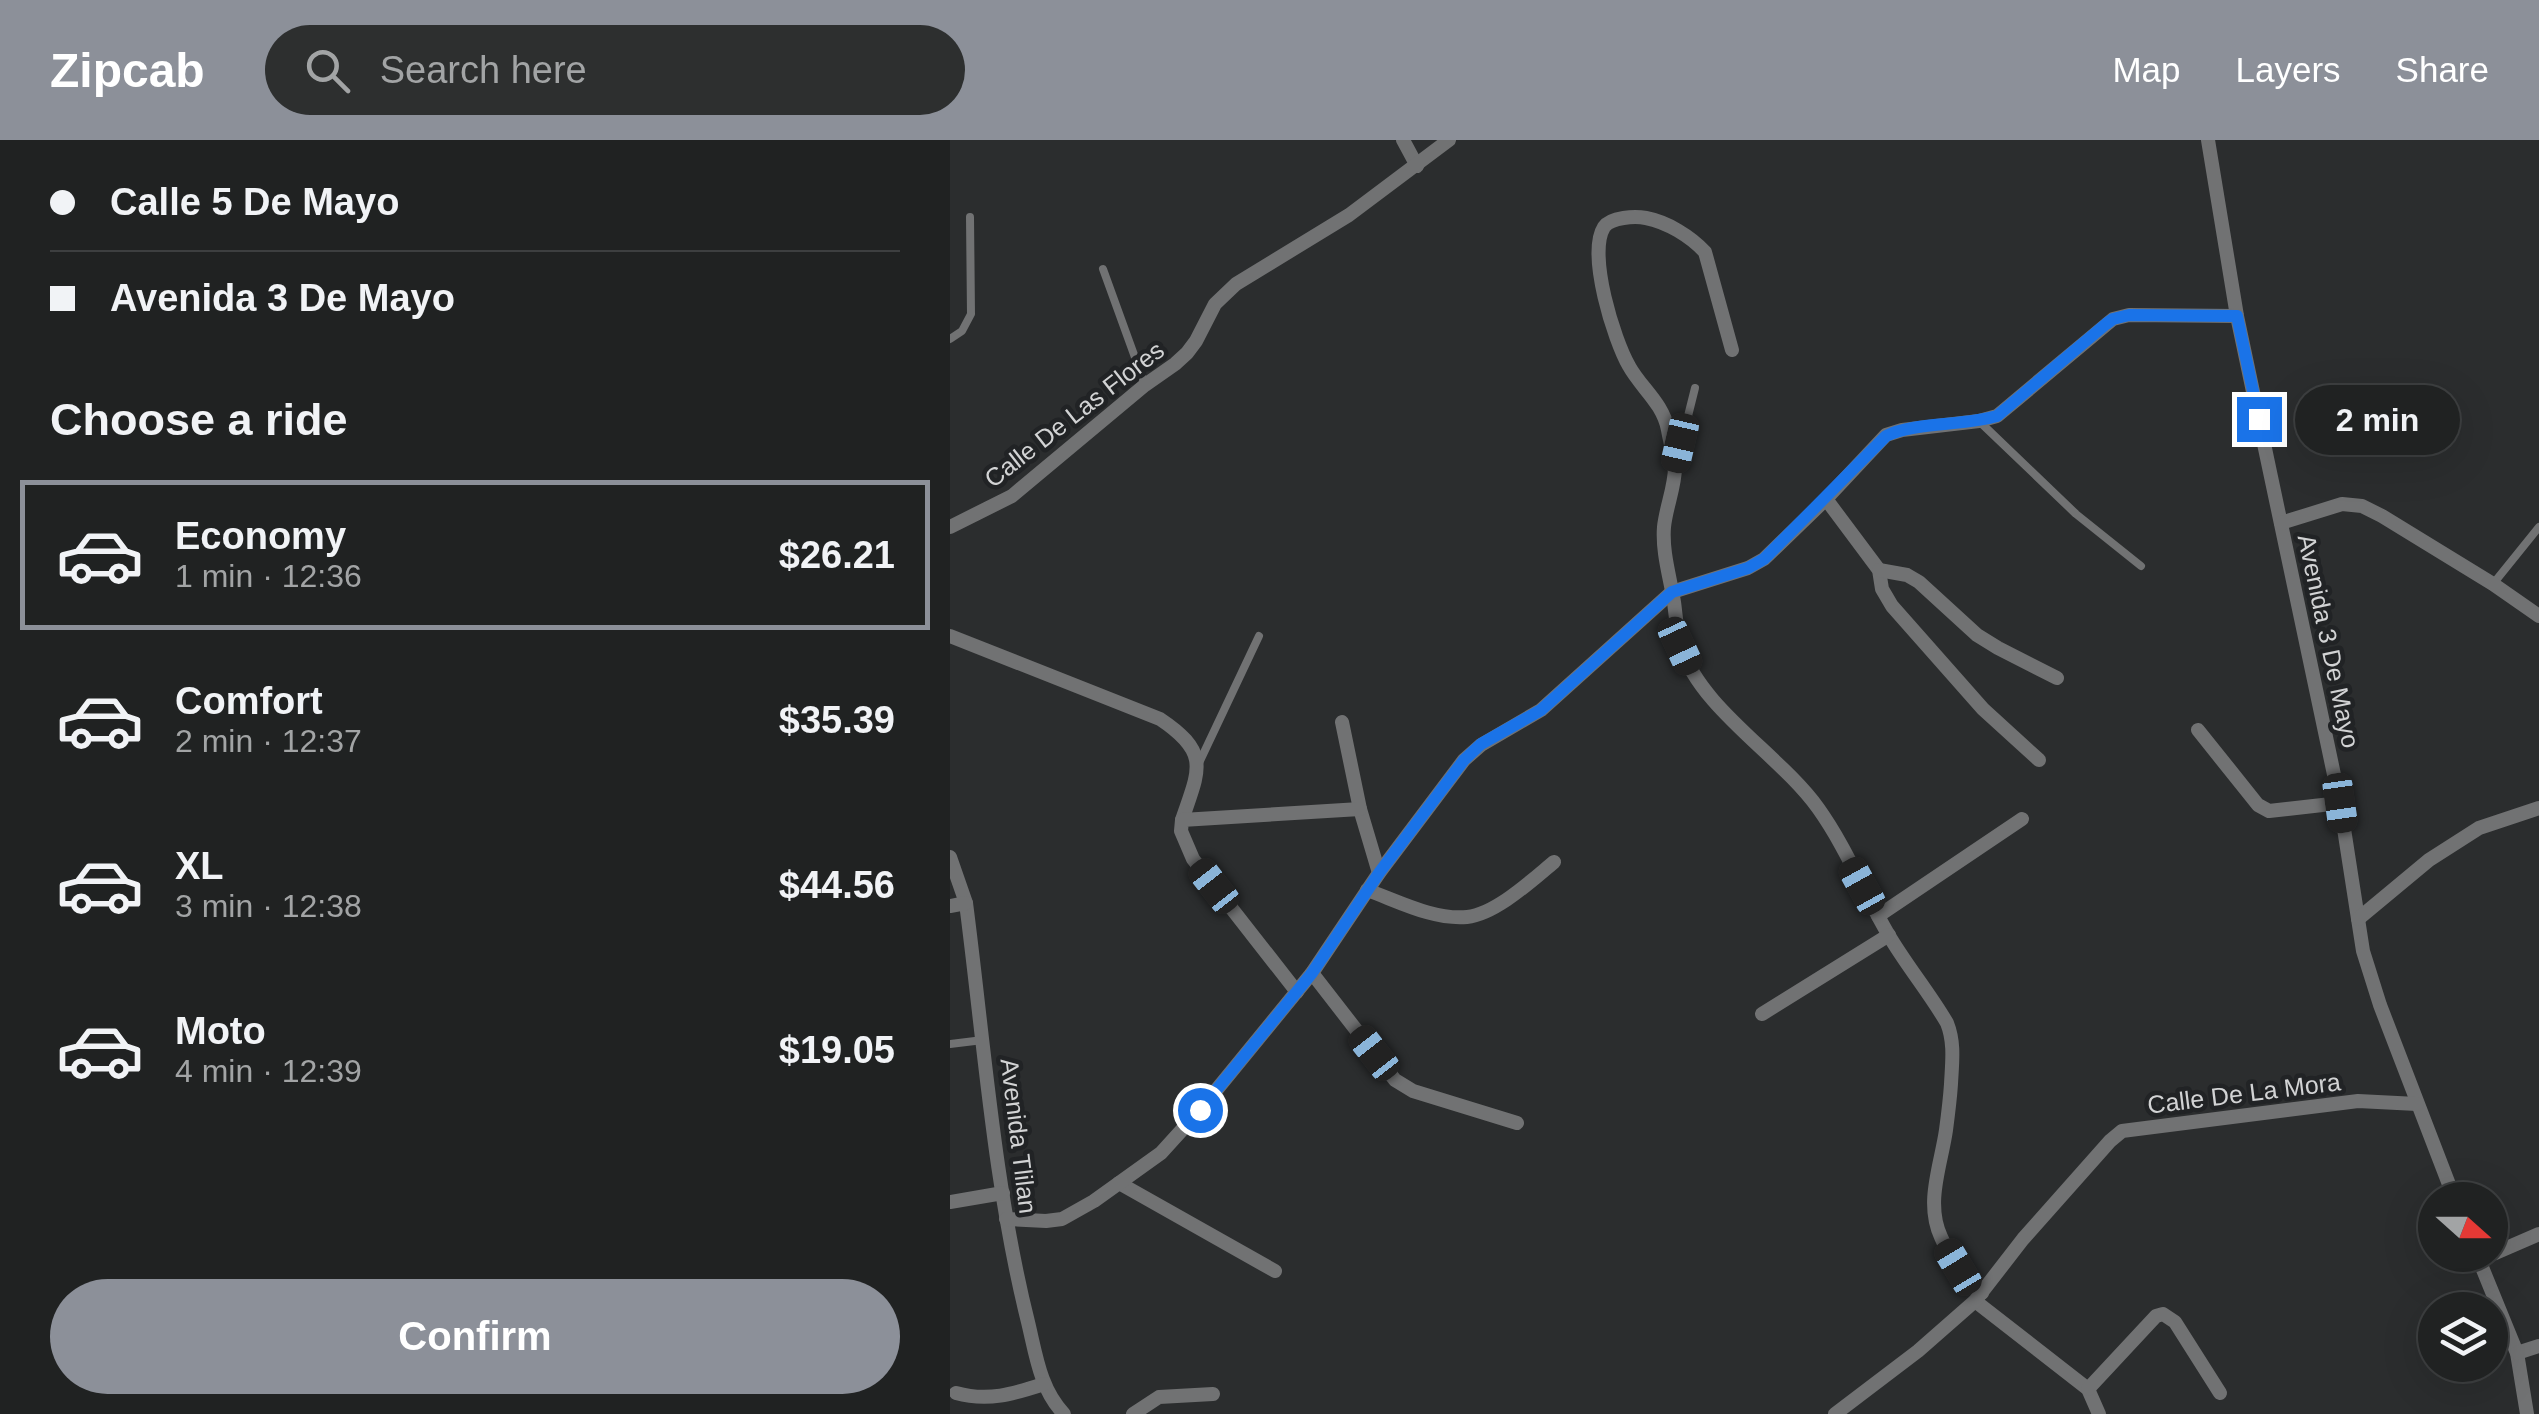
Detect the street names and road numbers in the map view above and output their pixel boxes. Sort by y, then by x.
street label: Calle De Las Flores [979,335,1169,493]
street label: Avenida 3 De Mayo [2293,532,2365,750]
street label: Avenida Tlilan [996,1057,1042,1215]
street label: Calle De La Mora [2146,1067,2342,1119]

